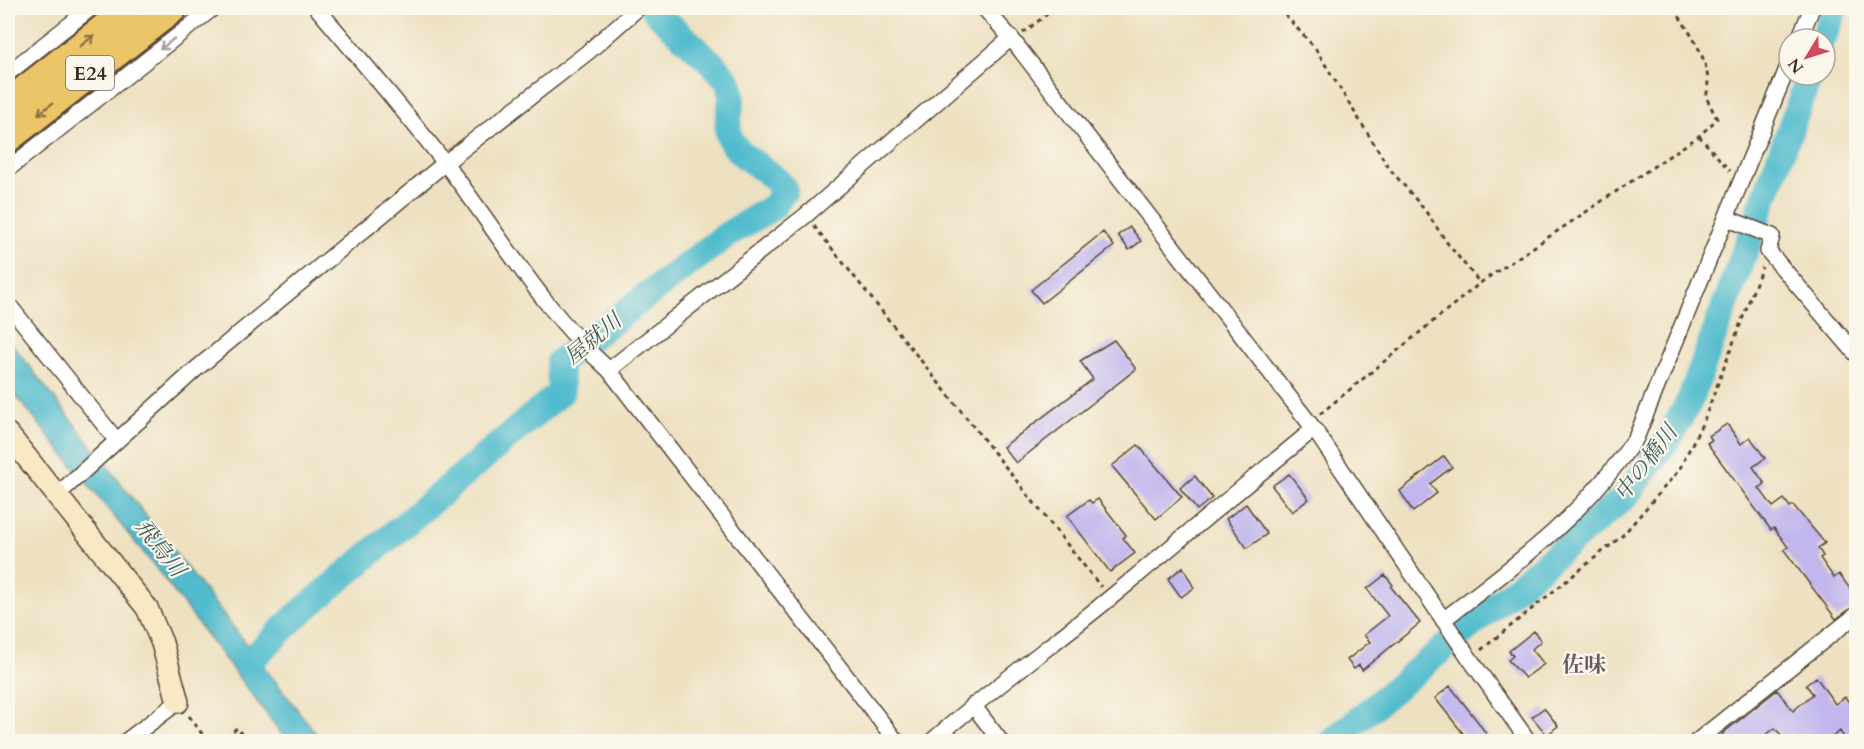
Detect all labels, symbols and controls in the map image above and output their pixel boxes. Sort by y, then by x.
north arrow [1777,27,1837,87]
one-way arrow [78,35,94,48]
one-way arrow [159,37,175,50]
text: N [1783,53,1809,78]
road number: E24 [66,56,114,90]
one-way arrow [37,102,53,115]
water label: 屋就川 [558,305,629,372]
water label: 中の橋川 [1608,417,1686,507]
water label: 飛鳥川 [128,513,193,585]
district label: 佐味 [1562,650,1606,680]

